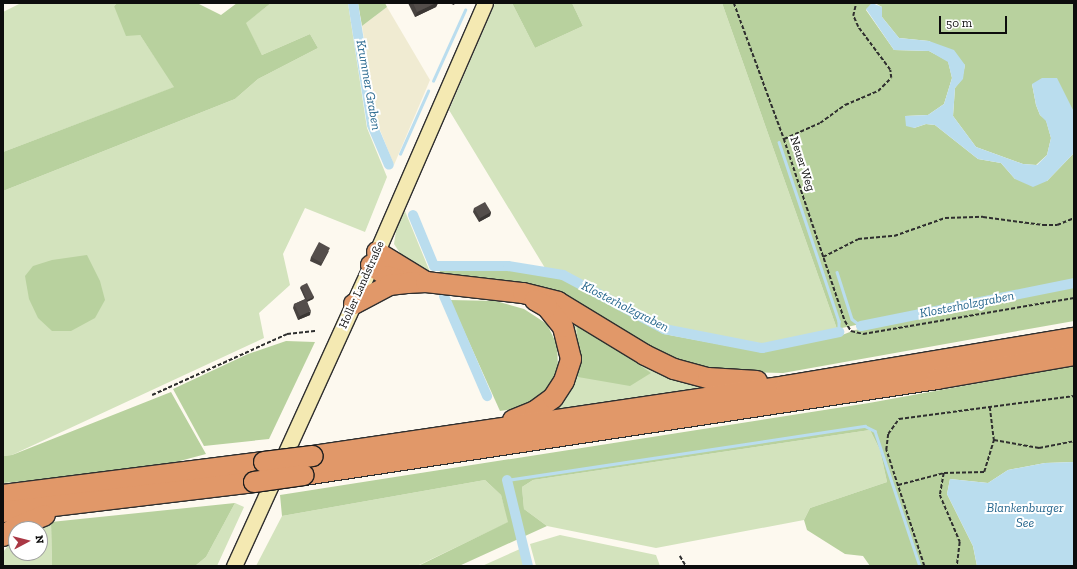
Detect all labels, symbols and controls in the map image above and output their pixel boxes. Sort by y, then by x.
scale bar [941,8,1009,34]
text: 50 m [946,16,972,30]
water label: Krummer Graben [352,39,384,131]
street label: Neuer Weg [786,135,818,193]
street label: Holler Landstraße [336,239,388,331]
water label: Klosterholzgraben [579,278,671,336]
water label: Klosterholzgraben [918,288,1016,322]
water label: Blankenburger See [987,501,1063,532]
north arrow [8,521,48,561]
text: N [32,535,46,545]

